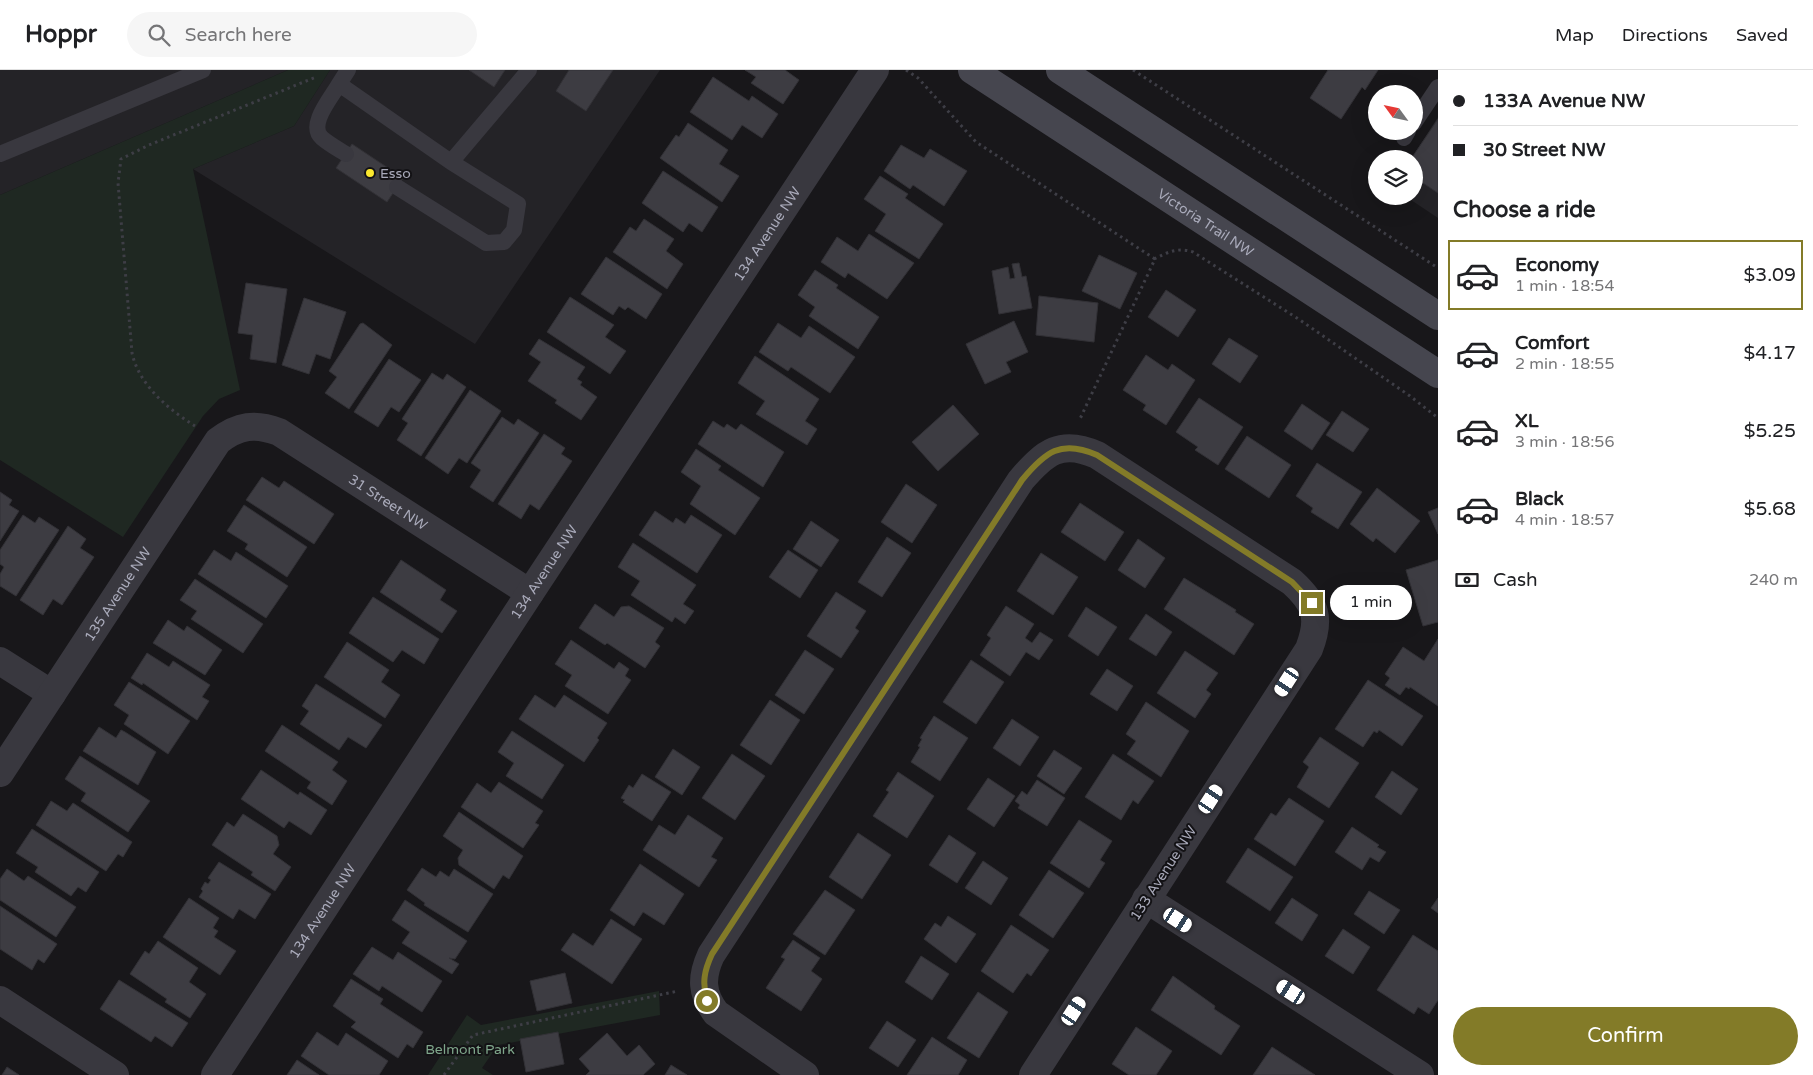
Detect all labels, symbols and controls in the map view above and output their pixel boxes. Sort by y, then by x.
search box [127,12,477,57]
text: Hoppr [25,20,97,49]
icon: search [145,21,173,49]
text: Search here [185,24,292,46]
text: Map [1555,24,1594,46]
text: Directions [1622,24,1708,46]
text: Saved [1736,24,1788,46]
north arrow [1368,85,1422,140]
map controls [1368,85,1423,205]
text: 133A Avenue NW [1483,90,1645,112]
text: 30 Street NW [1483,139,1606,161]
button: layers [1368,150,1423,205]
place label: Esso [380,165,411,182]
marker: Esso [364,167,376,179]
street label: 134 Avenue NW [730,184,804,284]
street label: Victoria Trail NW [1154,185,1257,260]
text: Choose a ride [1453,197,1596,223]
icon: car [1455,253,1500,298]
text: Economy [1515,254,1599,276]
text: $3.09 [1744,264,1796,286]
text: 1 min · 18:54 [1515,276,1614,296]
icon: car [1455,331,1500,376]
text: Comfort [1515,332,1589,354]
text: $4.17 [1744,342,1796,364]
text: 2 min · 18:55 [1515,354,1614,374]
icon: car [1455,409,1500,454]
text: XL [1515,410,1539,432]
text: $5.25 [1744,420,1796,442]
text: 3 min · 18:56 [1515,432,1614,452]
street label: 31 Street NW [345,471,430,534]
icon: car [1455,487,1500,532]
text: Black [1515,488,1564,510]
text: $5.68 [1744,498,1796,520]
text: 4 min · 18:57 [1515,510,1614,530]
street label: 134 Avenue NW [507,522,581,623]
street label: 135 Avenue NW [81,544,155,645]
icon: cash [1453,566,1481,594]
text: Cash [1493,569,1538,591]
text: 240 m [1749,570,1798,590]
callout: 1 min [1330,586,1412,620]
route end [1301,592,1323,614]
text: 1 min [1350,592,1392,612]
car [1272,665,1301,699]
car [1196,782,1225,816]
street label: 133 Avenue NW [1127,823,1200,924]
street label: 134 Avenue NW [286,861,360,962]
car [1161,906,1194,934]
car [1274,978,1307,1006]
route start [696,990,718,1012]
car [1059,994,1088,1028]
button: Confirm [1453,1007,1798,1065]
park label: Belmont Park [425,1041,515,1058]

